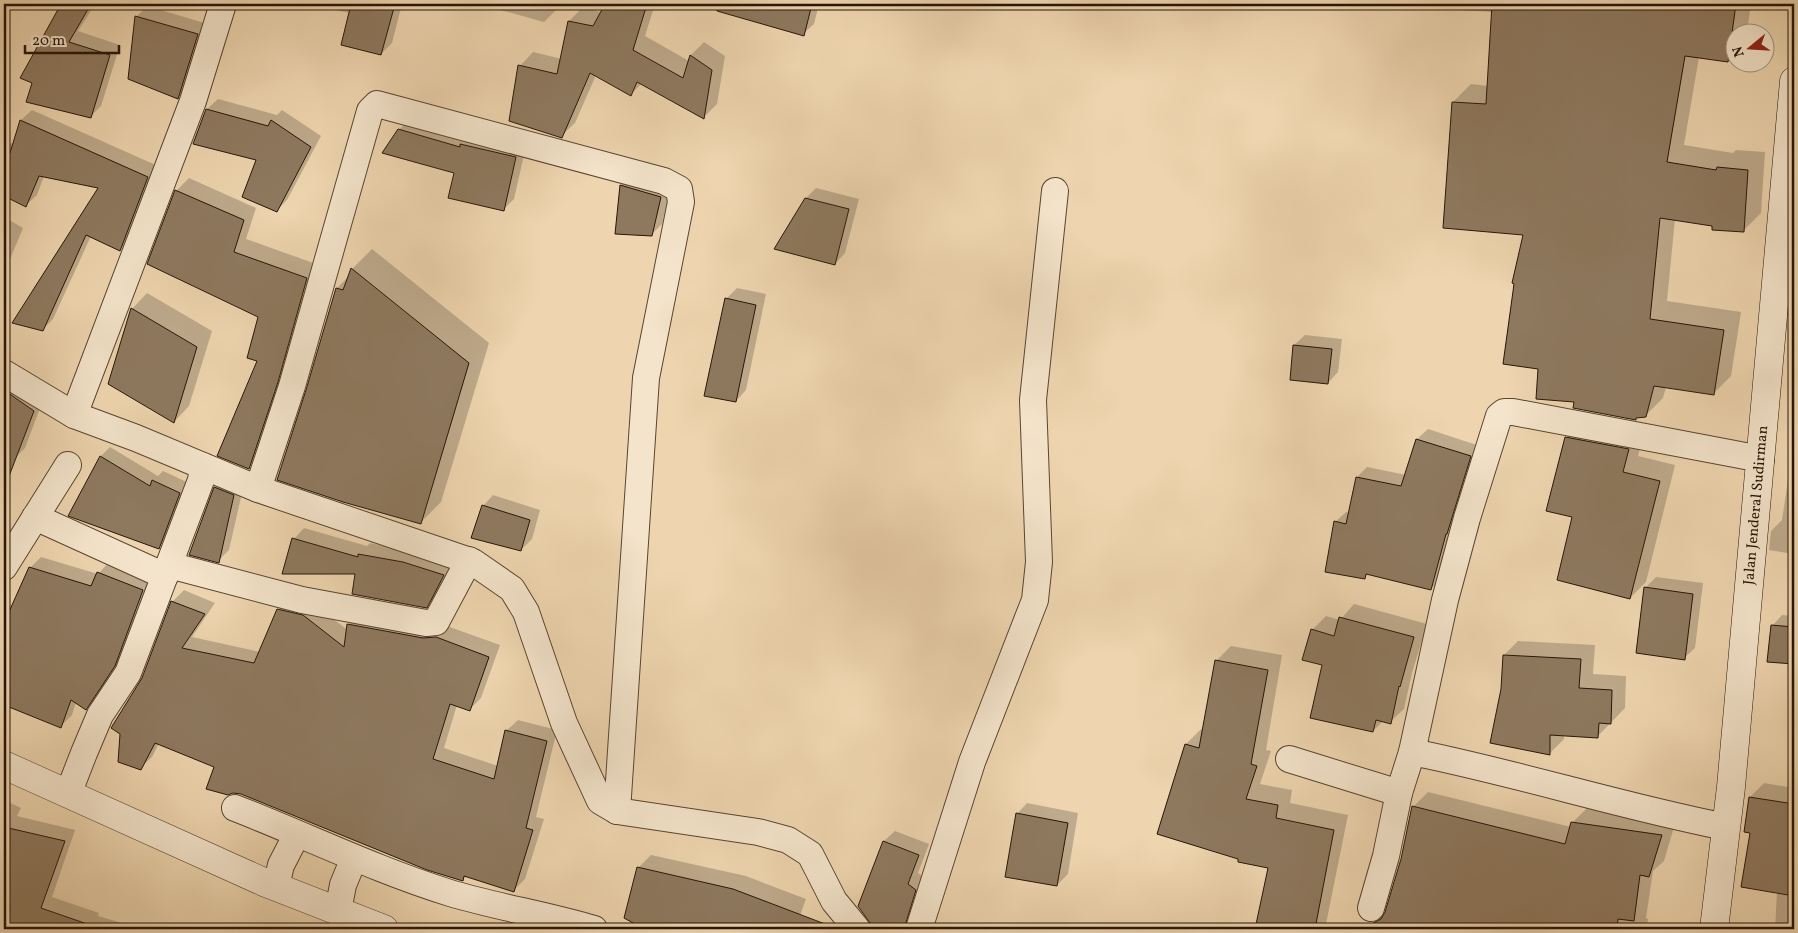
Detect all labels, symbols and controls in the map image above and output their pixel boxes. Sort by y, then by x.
scale bar [25,22,119,54]
north arrow [1726,22,1776,72]
text: 20 m [32,31,65,52]
text: N [1728,44,1750,59]
street label: Jalan Jenderal Sudirman [1739,424,1774,586]

